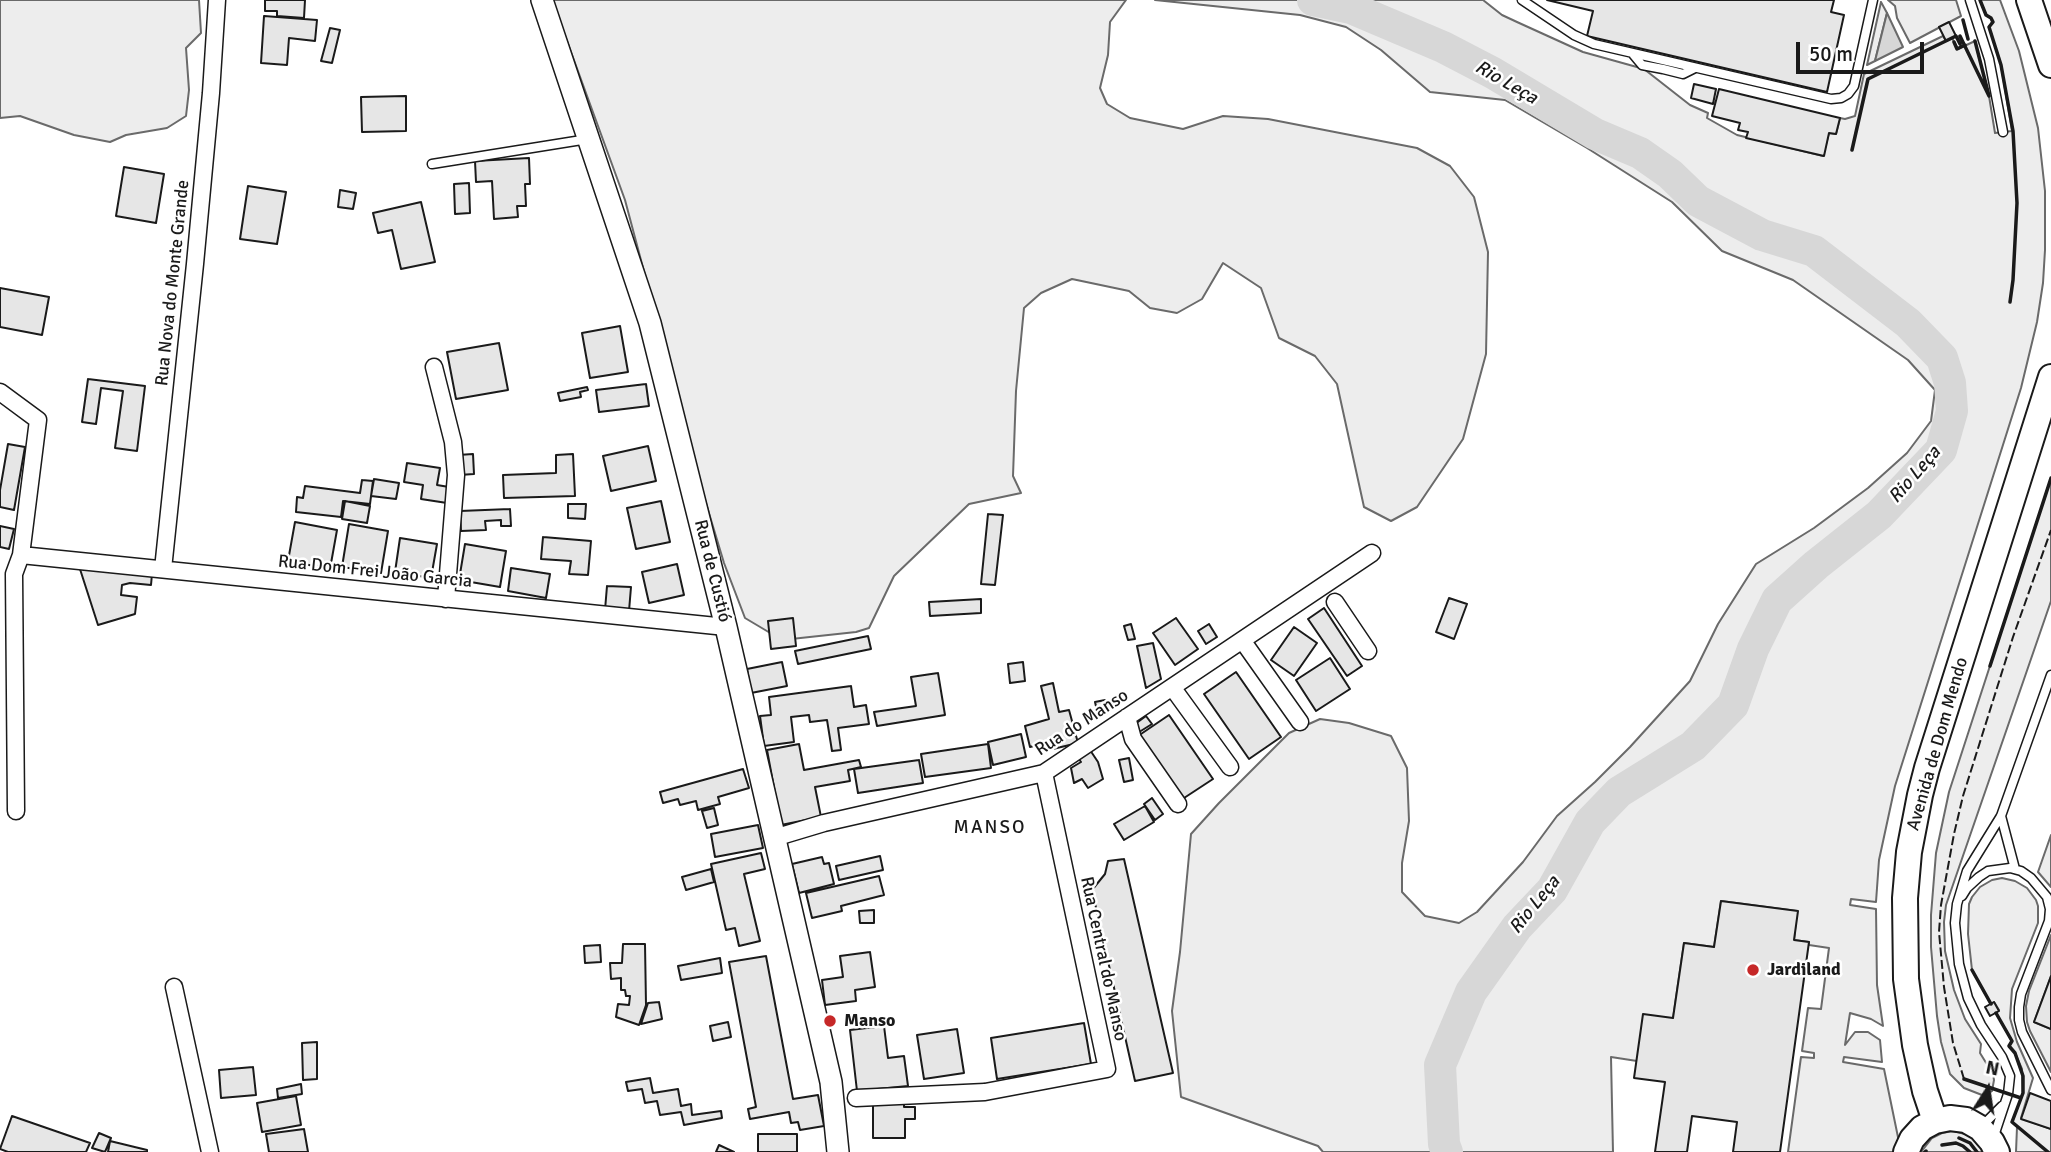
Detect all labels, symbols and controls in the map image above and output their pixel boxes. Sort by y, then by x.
scale bar [1799,28,1927,72]
text: 50 m [1809,41,1853,67]
water label: Rio Leça [1471,56,1541,110]
street label: Rua Nova do Monte Grande [151,179,195,387]
water label: Rio Leça [1884,442,1946,508]
street label: Rua de Custió [689,517,735,625]
street label: Rua Dom Frei João Garcia [277,551,473,593]
street label: Avenida de Dom Mendo [1903,655,1973,833]
street label: Rua do Manso [1031,685,1133,761]
district label: MANSO [954,817,1026,839]
water label: Rio Leça [1505,871,1565,939]
street label: Rua Central do Manso [1075,875,1131,1043]
place label: Jardiland [1767,959,1841,981]
marker: Jardiland [1745,962,1761,978]
place label: Manso [844,1010,895,1032]
marker: Manso [822,1013,838,1029]
north arrow [1953,1054,2023,1124]
text: N [1983,1055,2001,1082]

